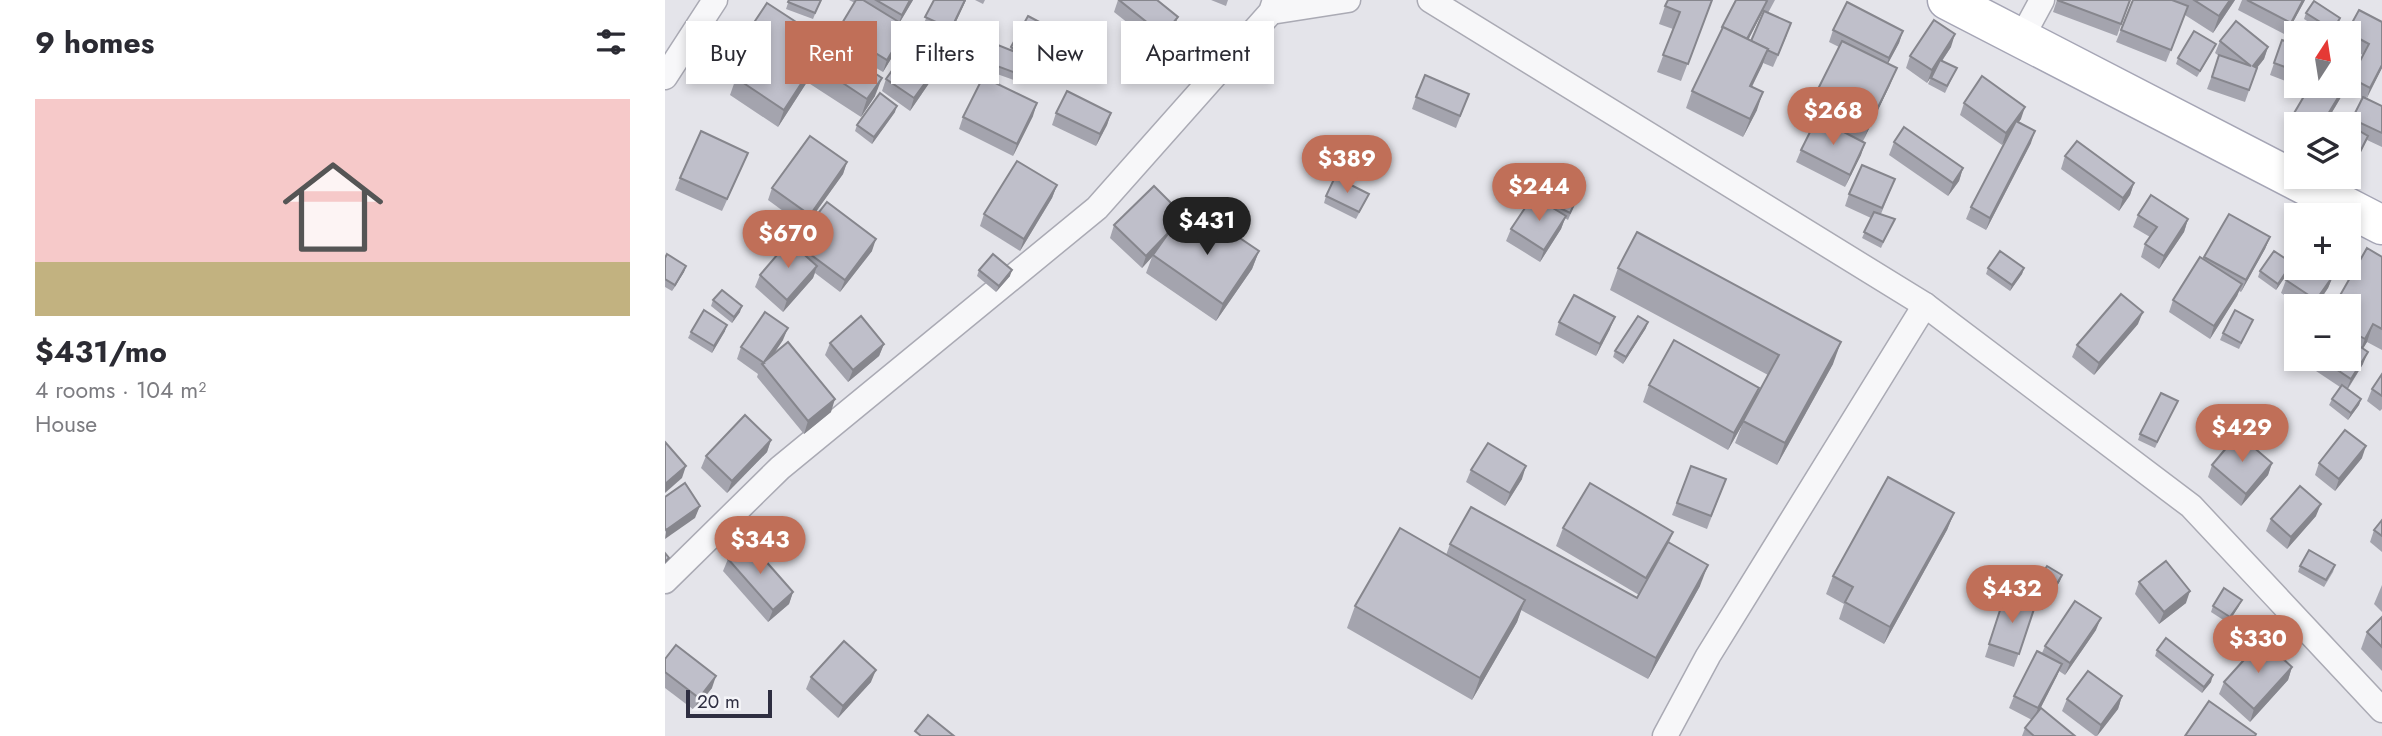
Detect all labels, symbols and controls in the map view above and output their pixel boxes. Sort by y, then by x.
text: 9 homes [35,21,154,64]
chip: Buy [686,21,771,84]
chip: Rent [785,21,877,84]
chip: Filters [891,21,999,84]
chip: New [1013,21,1107,84]
chip: Apartment [1121,21,1274,84]
north arrow [2284,21,2361,98]
map controls [2284,21,2361,371]
icon: filters [592,23,630,61]
pin: $268 [1792,88,1874,147]
text: $268 [1803,93,1863,127]
button: layers [2284,112,2361,189]
pin: $389 [1306,136,1388,195]
text: $389 [1318,141,1376,175]
icon: home [270,144,396,270]
pin: $244 [1498,164,1580,223]
text: $244 [1508,169,1570,203]
pin: $431 [1166,198,1248,257]
text: $431 [1179,203,1235,237]
button: + [2284,203,2361,280]
pin: $670 [747,210,829,270]
text: $670 [759,216,817,250]
button: − [2284,294,2361,371]
text: $431/mo [35,330,167,373]
text: 4 rooms · 104 m² [35,373,206,407]
pin: $429 [2201,405,2283,464]
text: House [35,407,97,441]
text: $429 [2212,410,2272,444]
pin: $343 [719,516,801,576]
text: $343 [731,522,789,556]
pin: $432 [1971,566,2053,625]
text: $432 [1982,571,2042,605]
pin: $330 [2217,616,2299,675]
text: $330 [2229,621,2287,655]
scale bar [686,687,772,719]
text: 20 m [697,688,740,715]

